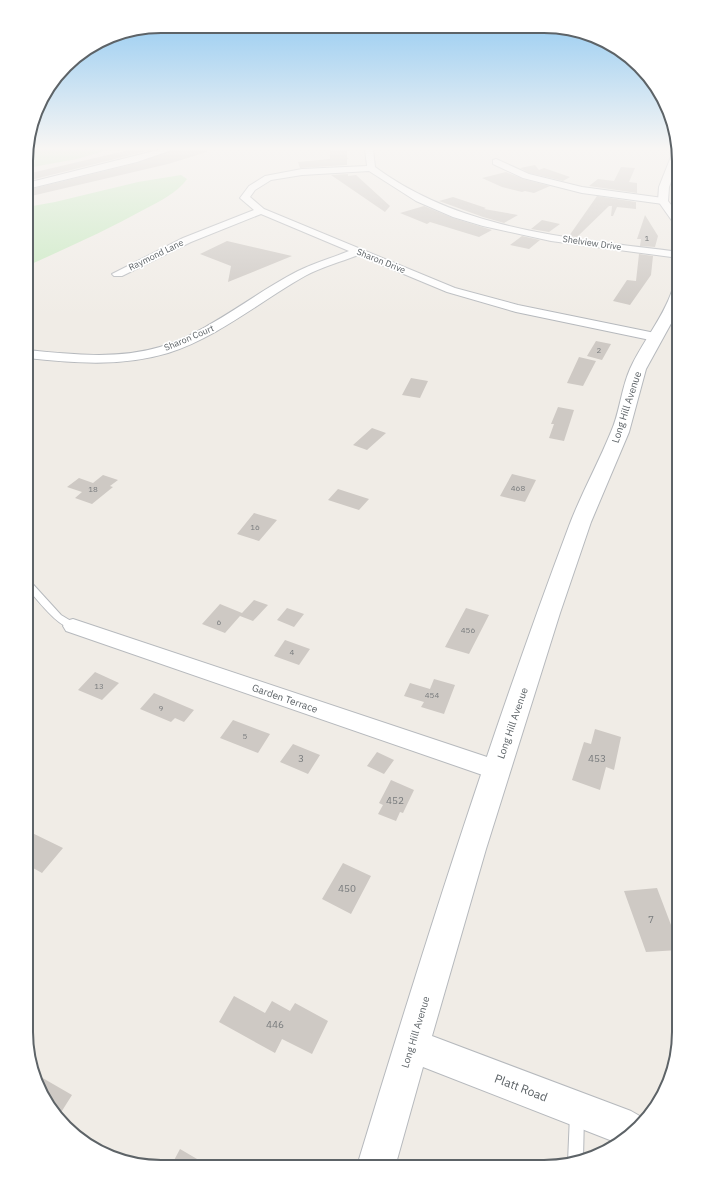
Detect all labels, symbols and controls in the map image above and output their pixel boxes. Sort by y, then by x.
street label: Shelview Drive [562,233,622,252]
house number: 1 [645,233,650,243]
street label: Raymond Lane [127,237,185,273]
street label: Sharon Drive [355,246,407,275]
street label: Sharon Court [162,322,215,353]
house number: 2 [597,345,602,355]
street label: Long Hill Avenue [609,369,644,445]
house number: 468 [511,483,525,493]
house number: 18 [88,484,98,494]
house number: 16 [250,522,260,532]
house number: 6 [217,617,222,627]
house number: 456 [461,625,475,635]
house number: 4 [290,647,295,657]
house number: 13 [94,681,104,691]
street label: Garden Terrace [250,681,320,716]
street label: Long Hill Avenue [494,685,531,761]
house number: 454 [425,690,439,700]
house number: 9 [159,703,164,713]
house number: 5 [243,731,248,741]
house number: 3 [298,752,304,765]
house number: 453 [588,752,606,765]
house number: 452 [386,794,404,807]
house number: 450 [338,882,356,895]
house number: 7 [648,913,654,926]
street label: Long Hill Avenue [398,994,433,1070]
house number: 446 [266,1018,284,1031]
street label: Platt Road [492,1071,550,1105]

